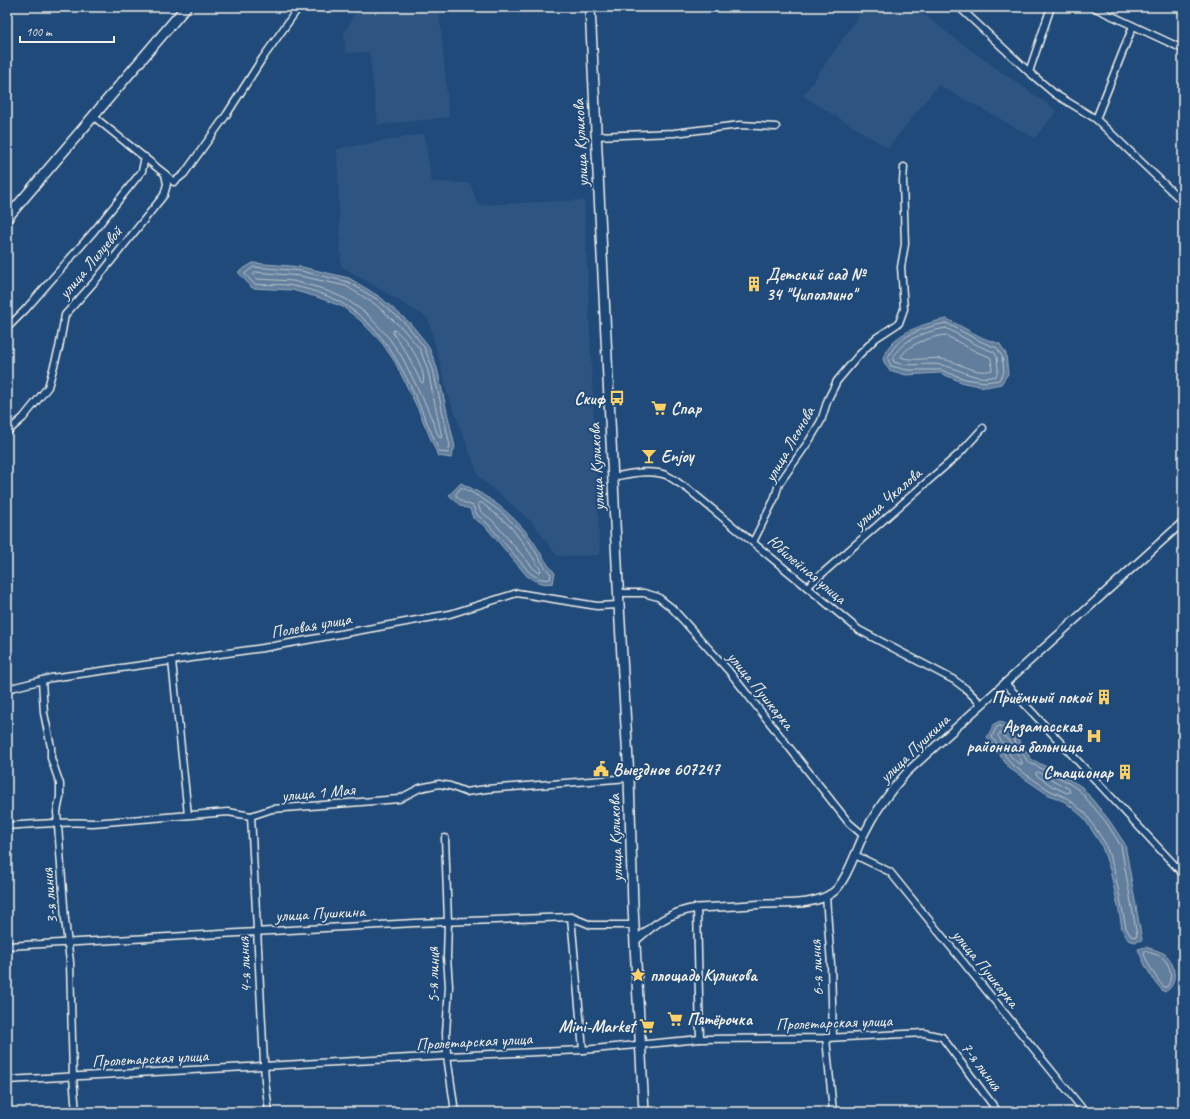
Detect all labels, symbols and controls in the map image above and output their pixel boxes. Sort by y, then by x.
scale bar [20,18,114,44]
text: 100 m [26,24,53,40]
street label: улица Куликова [568,97,593,188]
street label: улица Лилуевой [53,221,127,304]
place label: Детский сад № 34 "Чиполлино" [766,264,868,305]
building icon: Детский сад № 34 "Чиполлино" [745,275,763,293]
place label: Скиф [574,388,607,409]
bus stop icon: Скиф [608,389,626,407]
place label: Спар [671,398,702,419]
supermarket icon: Спар [650,399,668,417]
street label: улица Леонова [759,401,820,487]
street label: улица Куликова [584,421,609,512]
place label: Enjoy [661,446,696,467]
bar icon: Enjoy [640,447,658,465]
street label: улица Чкалова [848,462,927,534]
street label: Юбилейная улица [763,530,851,609]
street label: Полевая улица [269,608,355,643]
street label: улица Пушкарка [722,646,800,735]
place label: Приёмный покой [992,687,1094,708]
building icon: Приёмный покой [1095,688,1113,706]
street label: улица Пушкина [874,708,955,788]
place label: Арзамасская районная больница [967,716,1084,757]
hospital icon: Арзамасская районная больница [1085,727,1103,745]
place label: Выездное 607247 [613,759,722,781]
public building icon: Выездное 607247 [592,760,610,778]
place label: Стационар [1043,762,1115,783]
building icon: Стационар [1116,763,1134,781]
street label: улица 1 Мая [280,779,357,806]
street label: улица Куликова [603,792,628,883]
street label: 3-я линия [37,866,62,925]
street label: улица Пушкина [274,901,367,926]
street label: улица Пушкарка [947,924,1025,1013]
street label: 4-я линия [233,936,256,994]
street label: 6-я линия [805,939,828,997]
street label: 5-я линия [423,946,444,1003]
place label: площадь Куликова [650,965,758,986]
place icon: площадь Куликова [629,966,647,984]
place label: Пятёрочка [687,1009,754,1030]
supermarket icon: Пятёрочка [666,1010,684,1028]
street label: Пролетарская улица [776,1010,894,1035]
place label: Mini-Market [559,1016,637,1037]
supermarket icon: Mini-Market [638,1017,656,1035]
street label: Пролетарская улица [415,1028,534,1055]
street label: 7-я линия [956,1038,1007,1096]
street label: Пролетарская улица [91,1045,210,1072]

